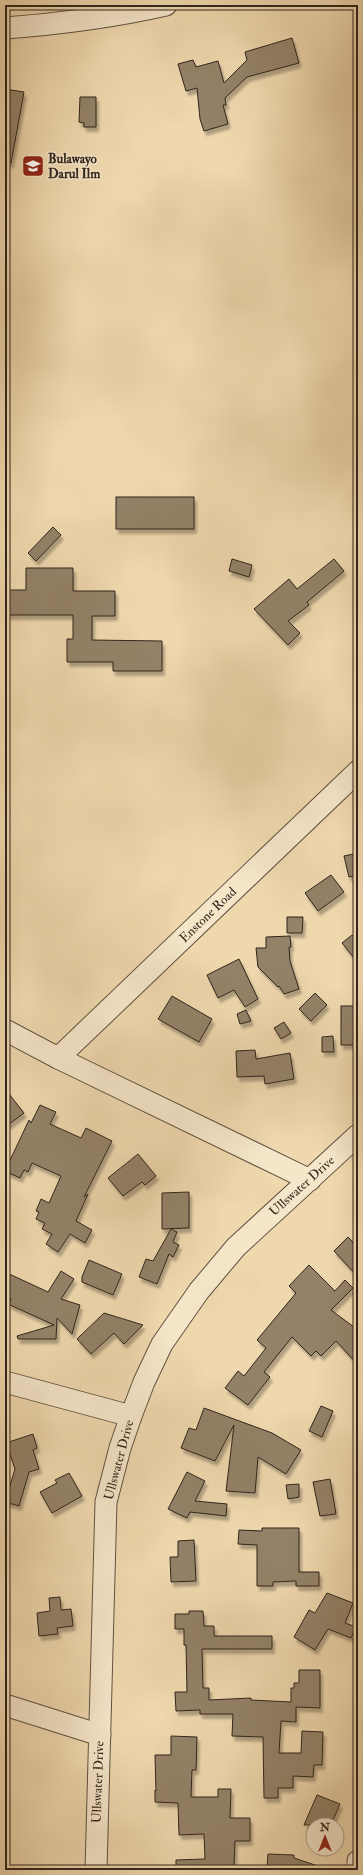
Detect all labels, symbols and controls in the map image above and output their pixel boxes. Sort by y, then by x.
place label: Bulawayo Darul Ilm [48,151,101,182]
school or university icon: Bulawayo Darul Ilm [20,153,46,179]
street label: Enstone Road [176,883,240,946]
street label: Ullswater Drive [266,1152,338,1219]
street label: Ullswater Drive [101,1418,138,1502]
street label: Ullswater Drive [89,1740,107,1823]
north arrow [305,1817,345,1857]
text: N [319,1821,331,1834]

